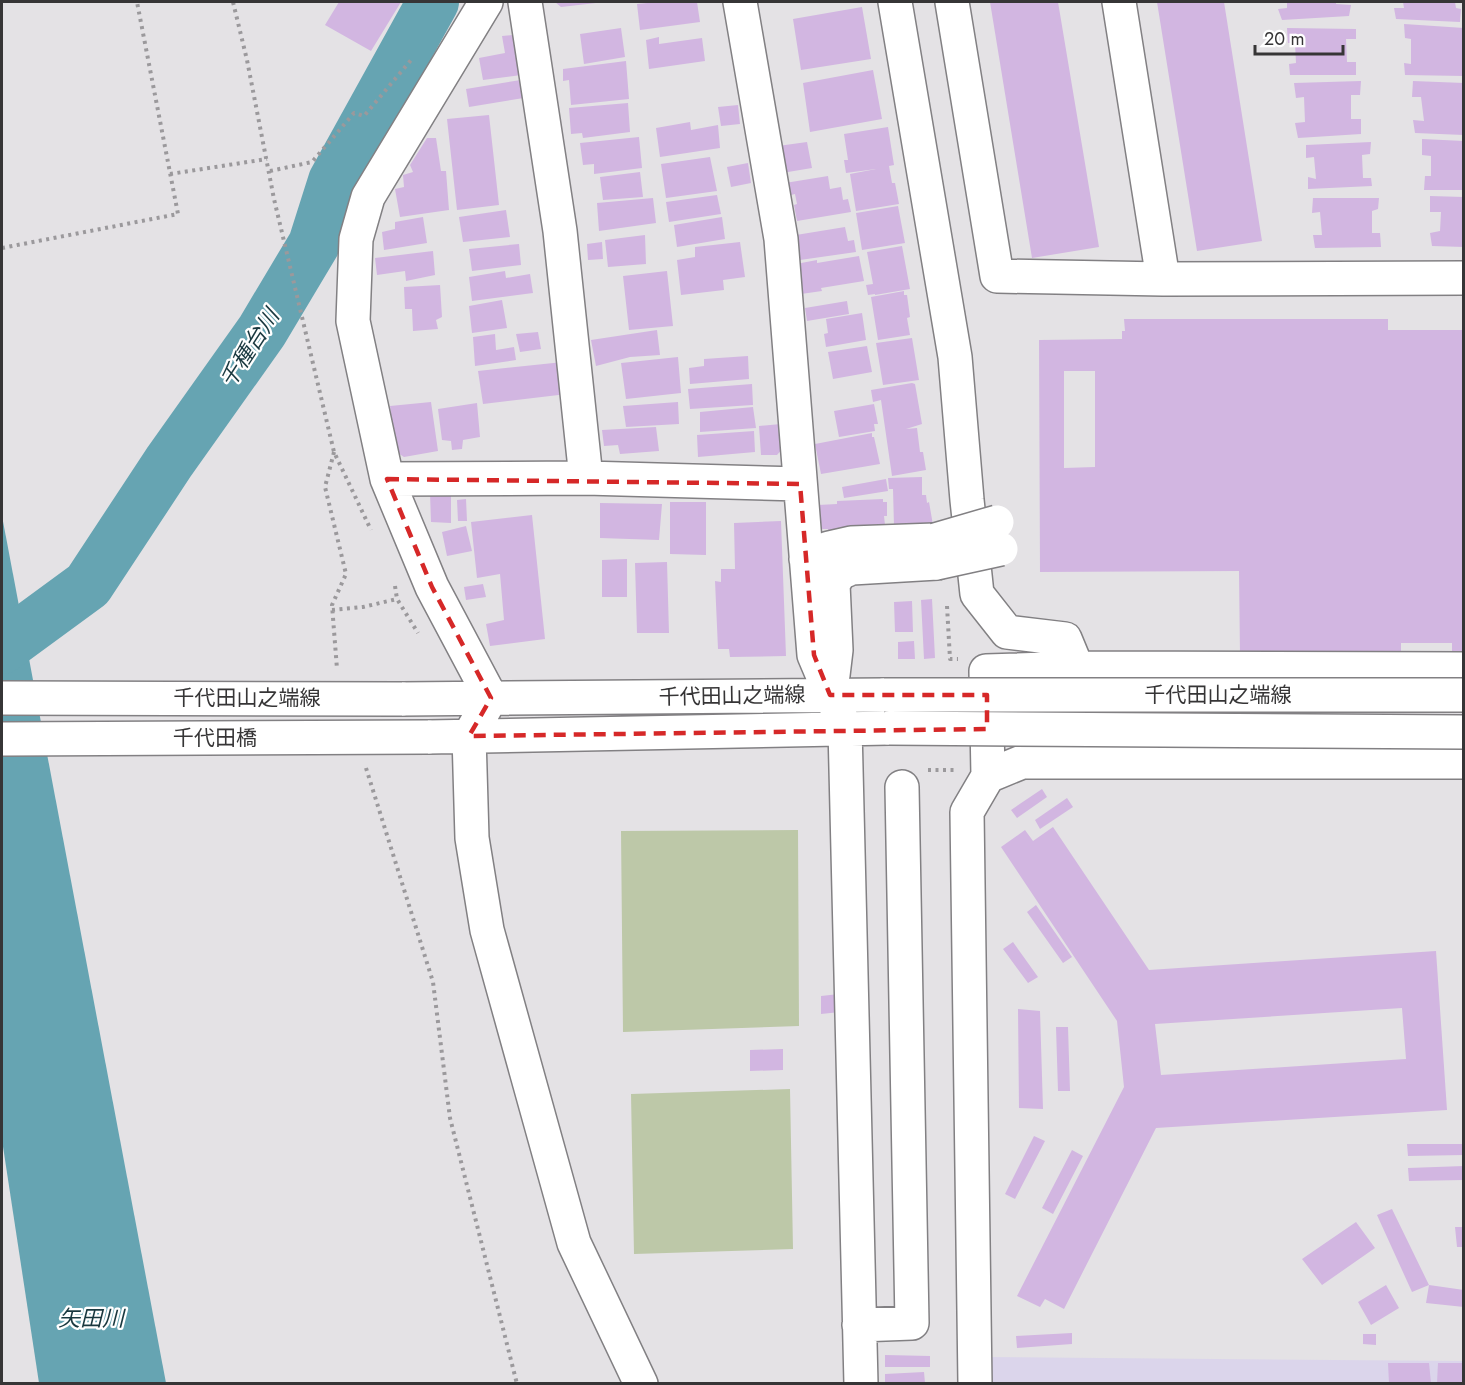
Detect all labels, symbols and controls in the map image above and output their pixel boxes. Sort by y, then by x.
scale bar [1255,18,1344,56]
text: 20 m [1264,26,1304,52]
water label: 千種台川 [212,301,287,394]
street label: 千代田山之端線 [658,680,806,712]
street label: 千代田山之端線 [1145,680,1292,710]
street label: 千代田山之端線 [174,683,321,713]
street label: 千代田橋 [173,723,257,753]
water label: 矢田川 [58,1302,126,1334]

